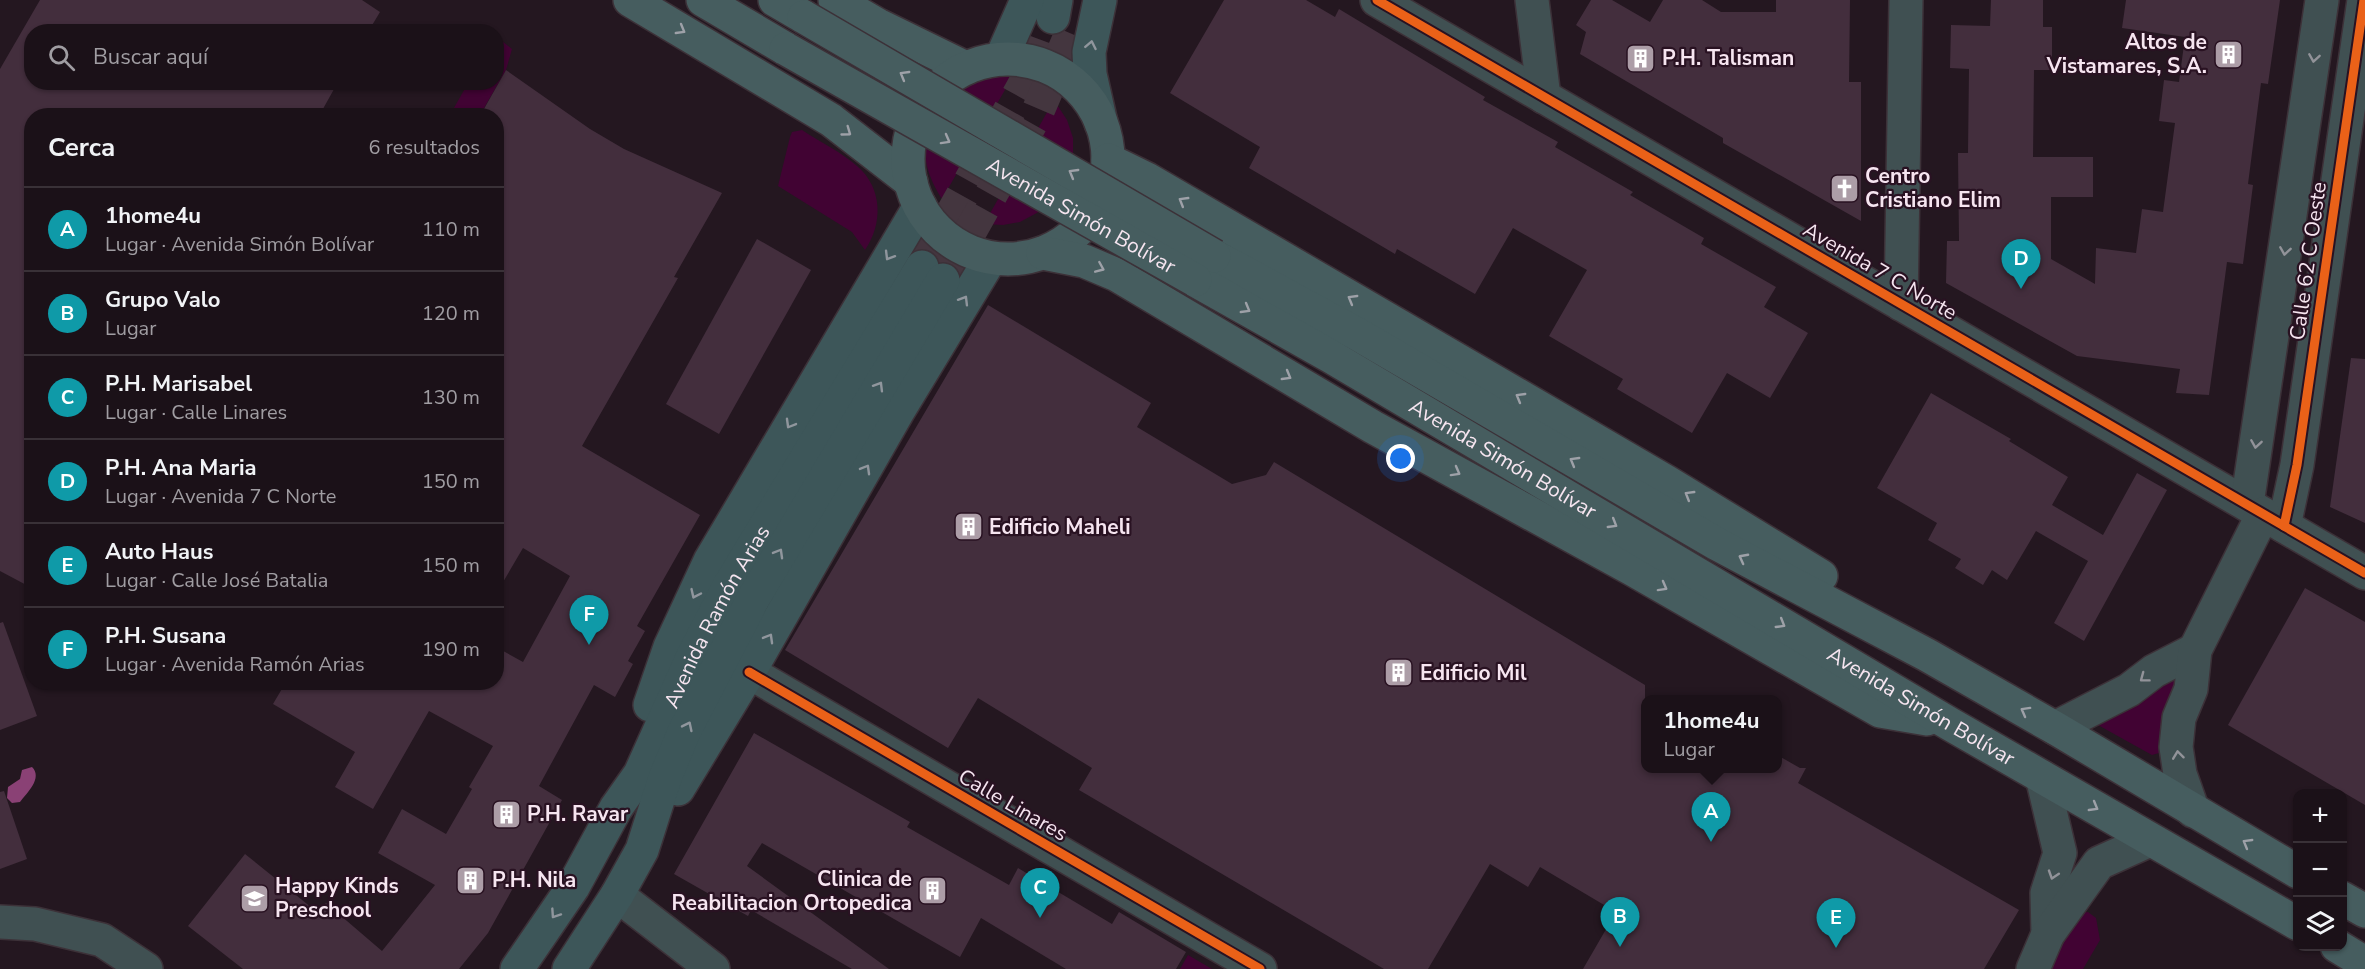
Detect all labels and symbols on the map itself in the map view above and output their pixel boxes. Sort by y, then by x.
one-way arrow [675,22,685,34]
place label: Altos de Vistamares, S.A. [2046,28,2207,80]
building icon: Altos de Vistamares, S.A. [2212,38,2244,70]
one-way arrow [1084,40,1097,50]
building icon: P.H. Talisman [1625,42,1657,74]
place label: P.H. Talisman [1662,44,1794,72]
one-way arrow [2308,53,2320,62]
one-way arrow [900,71,910,83]
one-way arrow [840,125,851,136]
one-way arrow [940,133,950,144]
street label: Avenida Simón Bolívar [981,151,1181,281]
place label: Centro Cristiano Elim [1865,162,2001,214]
one-way arrow [1069,169,1079,181]
church icon: Centro Cristiano Elim [1828,172,1860,204]
street label: Calle 62 C Oeste [2283,180,2333,342]
one-way arrow [1179,196,1189,208]
street label: Avenida 7 C Norte [1798,216,1962,326]
pin: D [2002,240,2040,289]
one-way arrow [2279,246,2291,255]
one-way arrow [885,250,896,260]
one-way arrow [1093,261,1104,273]
one-way arrow [1348,295,1358,306]
one-way arrow [957,296,968,306]
one-way arrow [1240,302,1250,313]
one-way arrow [1281,368,1291,380]
one-way arrow [871,382,883,392]
street label: Avenida Simón Bolívar [1404,392,1602,525]
one-way arrow [1516,393,1526,404]
one-way arrow [786,418,797,428]
one-way arrow [2250,439,2262,448]
your location [1386,444,1415,473]
one-way arrow [1570,457,1580,468]
one-way arrow [858,464,870,475]
one-way arrow [1450,465,1460,476]
one-way arrow [1685,491,1695,503]
building icon: Edificio Maheli [952,511,984,543]
place label: Edificio Maheli [989,513,1131,541]
one-way arrow [1607,517,1617,528]
street label: Avenida Ramón Arias [657,520,777,713]
one-way arrow [772,549,783,559]
one-way arrow [1739,554,1749,565]
one-way arrow [1657,580,1668,591]
one-way arrow [690,587,702,598]
pin: F [570,596,608,645]
one-way arrow [1775,616,1785,628]
one-way arrow [761,634,773,644]
street label: Avenida Simón Bolívar [1822,640,2020,773]
building icon: Edificio Mil [1383,657,1415,689]
place label: Edificio Mil [1420,659,1527,687]
one-way arrow [2140,671,2151,682]
one-way arrow [2021,707,2031,718]
one-way arrow [680,721,692,732]
one-way arrow [2172,750,2184,760]
street label: Calle Linares [953,762,1073,848]
pin: A [1692,792,1730,842]
building icon: P.H. Ravar [490,798,522,830]
place label: P.H. Ravar [527,800,629,828]
one-way arrow [2088,800,2098,812]
one-way arrow [2243,838,2253,850]
building icon: P.H. Nila [455,864,487,896]
place label: Clinica de Reabilitacion Ortopedica [671,865,912,917]
place label: P.H. Nila [492,866,576,894]
pin: C [1020,868,1060,918]
one-way arrow [2047,869,2060,879]
place label: Happy Kinds Preschool [275,872,399,924]
building icon: Clinica de Reabilitacion Ortopedica [917,875,949,907]
school or university icon: Happy Kinds Preschool [238,882,270,914]
pin: B [1600,898,1640,947]
pin: E [1816,898,1856,948]
one-way arrow [551,907,562,918]

